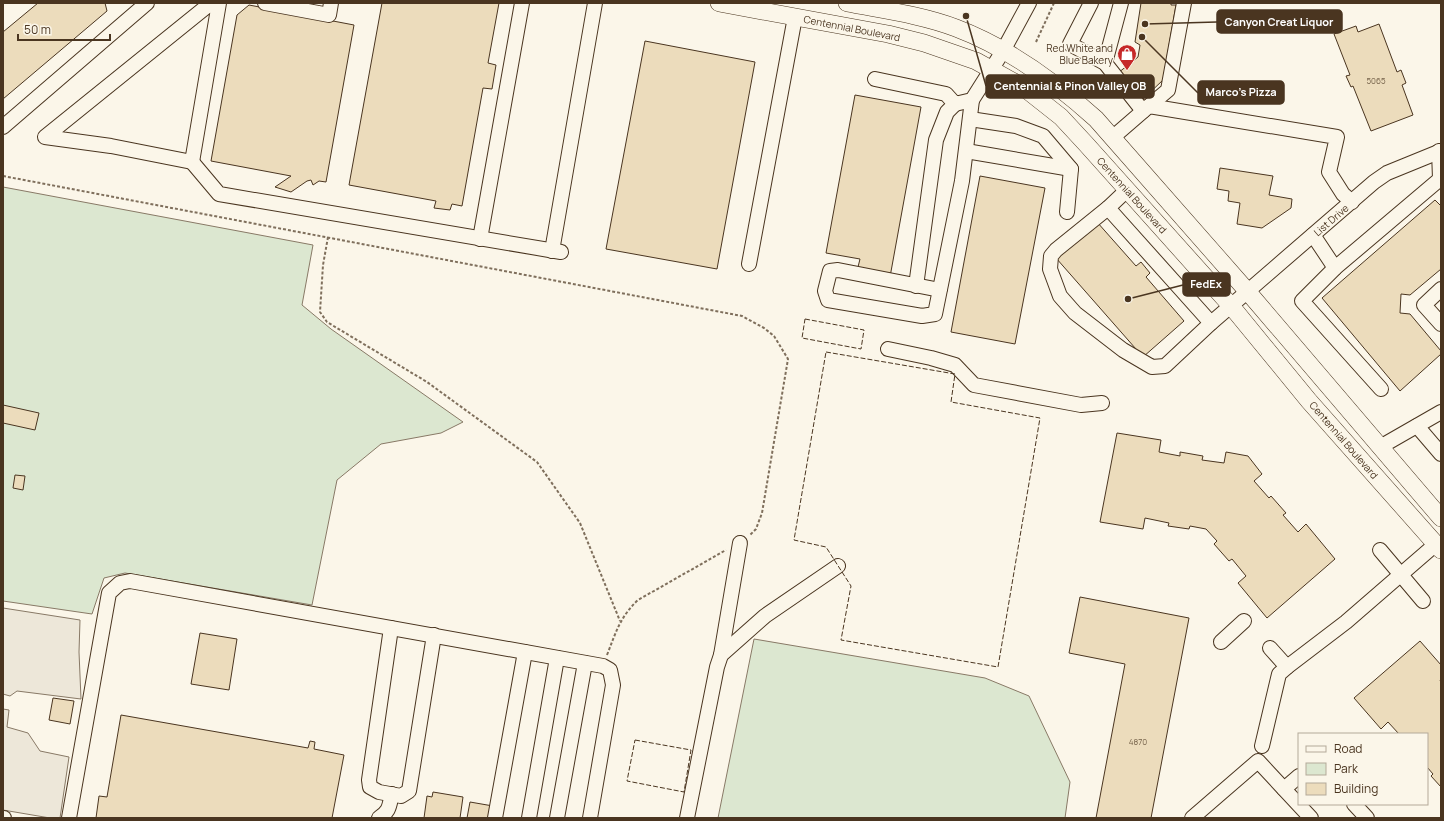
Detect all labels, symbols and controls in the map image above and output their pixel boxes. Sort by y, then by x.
callout: Canyon Creat Liquor [1217,10,1342,33]
street label: Centennial Boulevard [802,12,902,44]
text: Canyon Creat Liquor [1225,14,1334,29]
scale bar [18,16,110,42]
text: 50 m [24,21,51,38]
place label: Red White and Blue Bakery [1046,41,1114,67]
shop icon: Red White and Blue Bakery [1116,43,1138,71]
callout: Centennial & Pinon Valley OB [986,75,1154,98]
house number: 5065 [1366,75,1386,86]
text: Centennial & Pinon Valley OB [994,78,1146,93]
callout: Marco's Pizza [1198,81,1284,104]
text: Marco's Pizza [1205,84,1277,99]
street label: Centennial Boulevard [1094,154,1170,236]
street label: List Drive [1311,201,1352,239]
callout: FedEx [1183,273,1230,296]
text: FedEx [1190,276,1222,291]
street label: Centennial Boulevard [1307,398,1382,482]
legend [1298,733,1428,805]
house number: 4870 [1129,736,1147,747]
text: Road [1334,740,1362,757]
text: Park [1334,760,1359,777]
text: Building [1334,780,1378,797]

